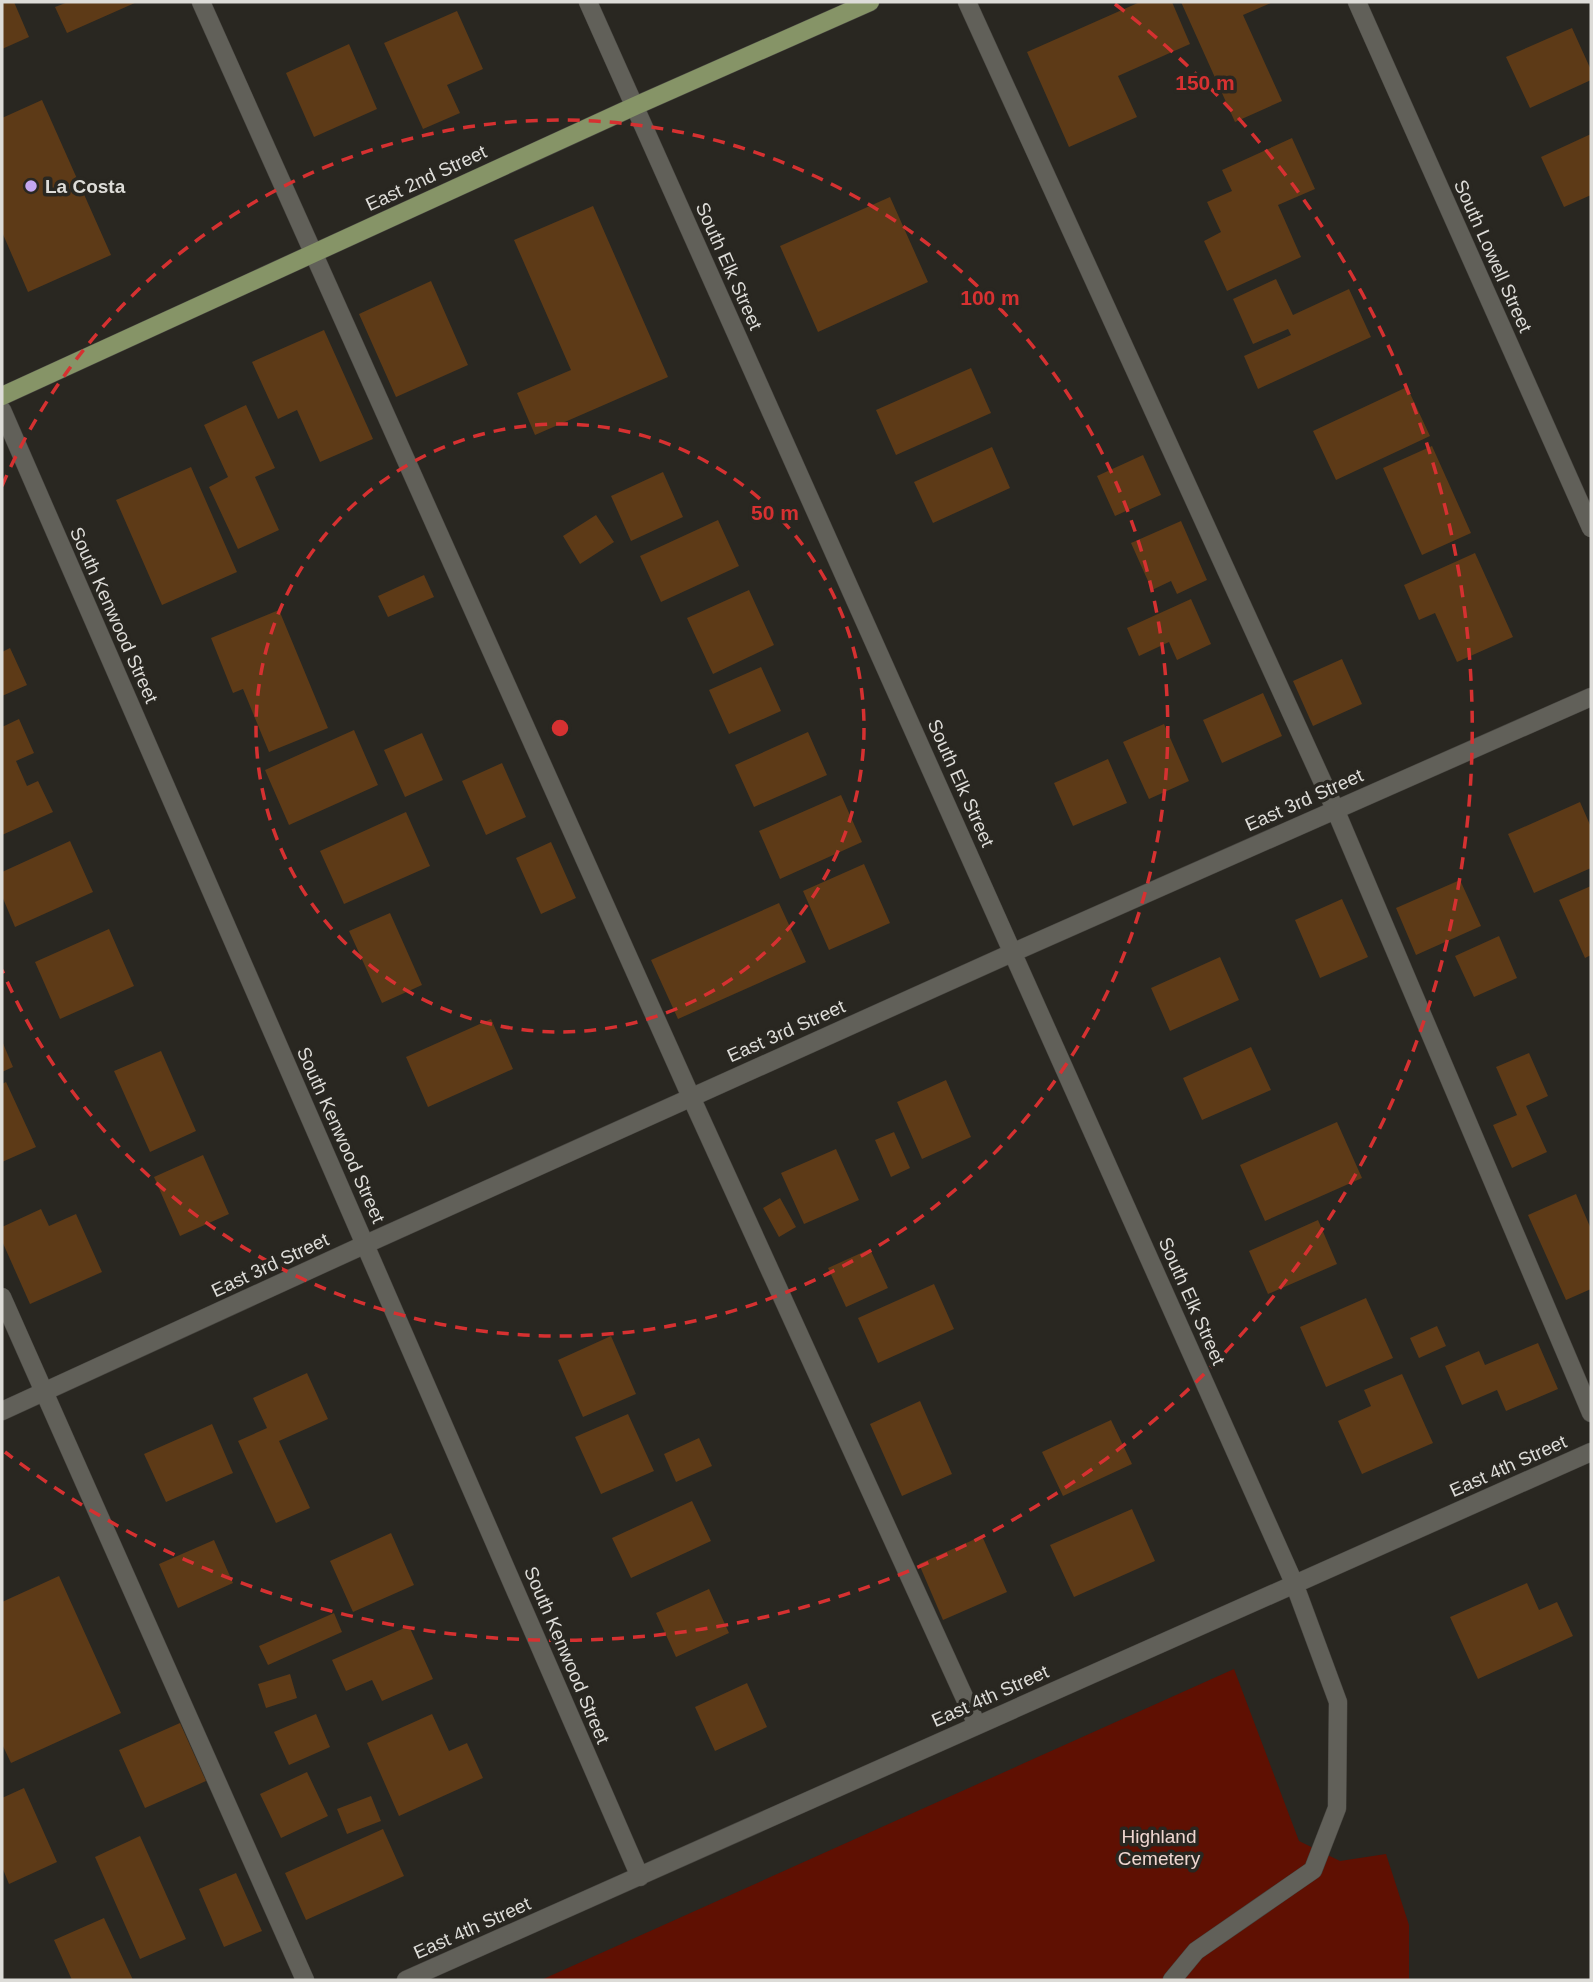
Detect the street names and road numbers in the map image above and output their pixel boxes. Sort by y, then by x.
street label: East 2nd Street [362,141,490,215]
street label: South Lowell Street [1450,176,1536,336]
street label: South Elk Street [691,199,767,334]
street label: South Kenwood Street [66,524,163,707]
street label: South Elk Street [923,716,999,851]
street label: East 3rd Street [1242,764,1367,835]
street label: East 3rd Street [724,995,849,1066]
street label: South Kenwood Street [293,1044,390,1227]
street label: East 3rd Street [208,1228,333,1301]
street label: South Elk Street [1154,1234,1230,1369]
street label: East 4th Street [1446,1431,1570,1501]
street label: South Kenwood Street [520,1563,614,1747]
street label: East 4th Street [928,1661,1052,1731]
street label: East 4th Street [410,1893,534,1963]

